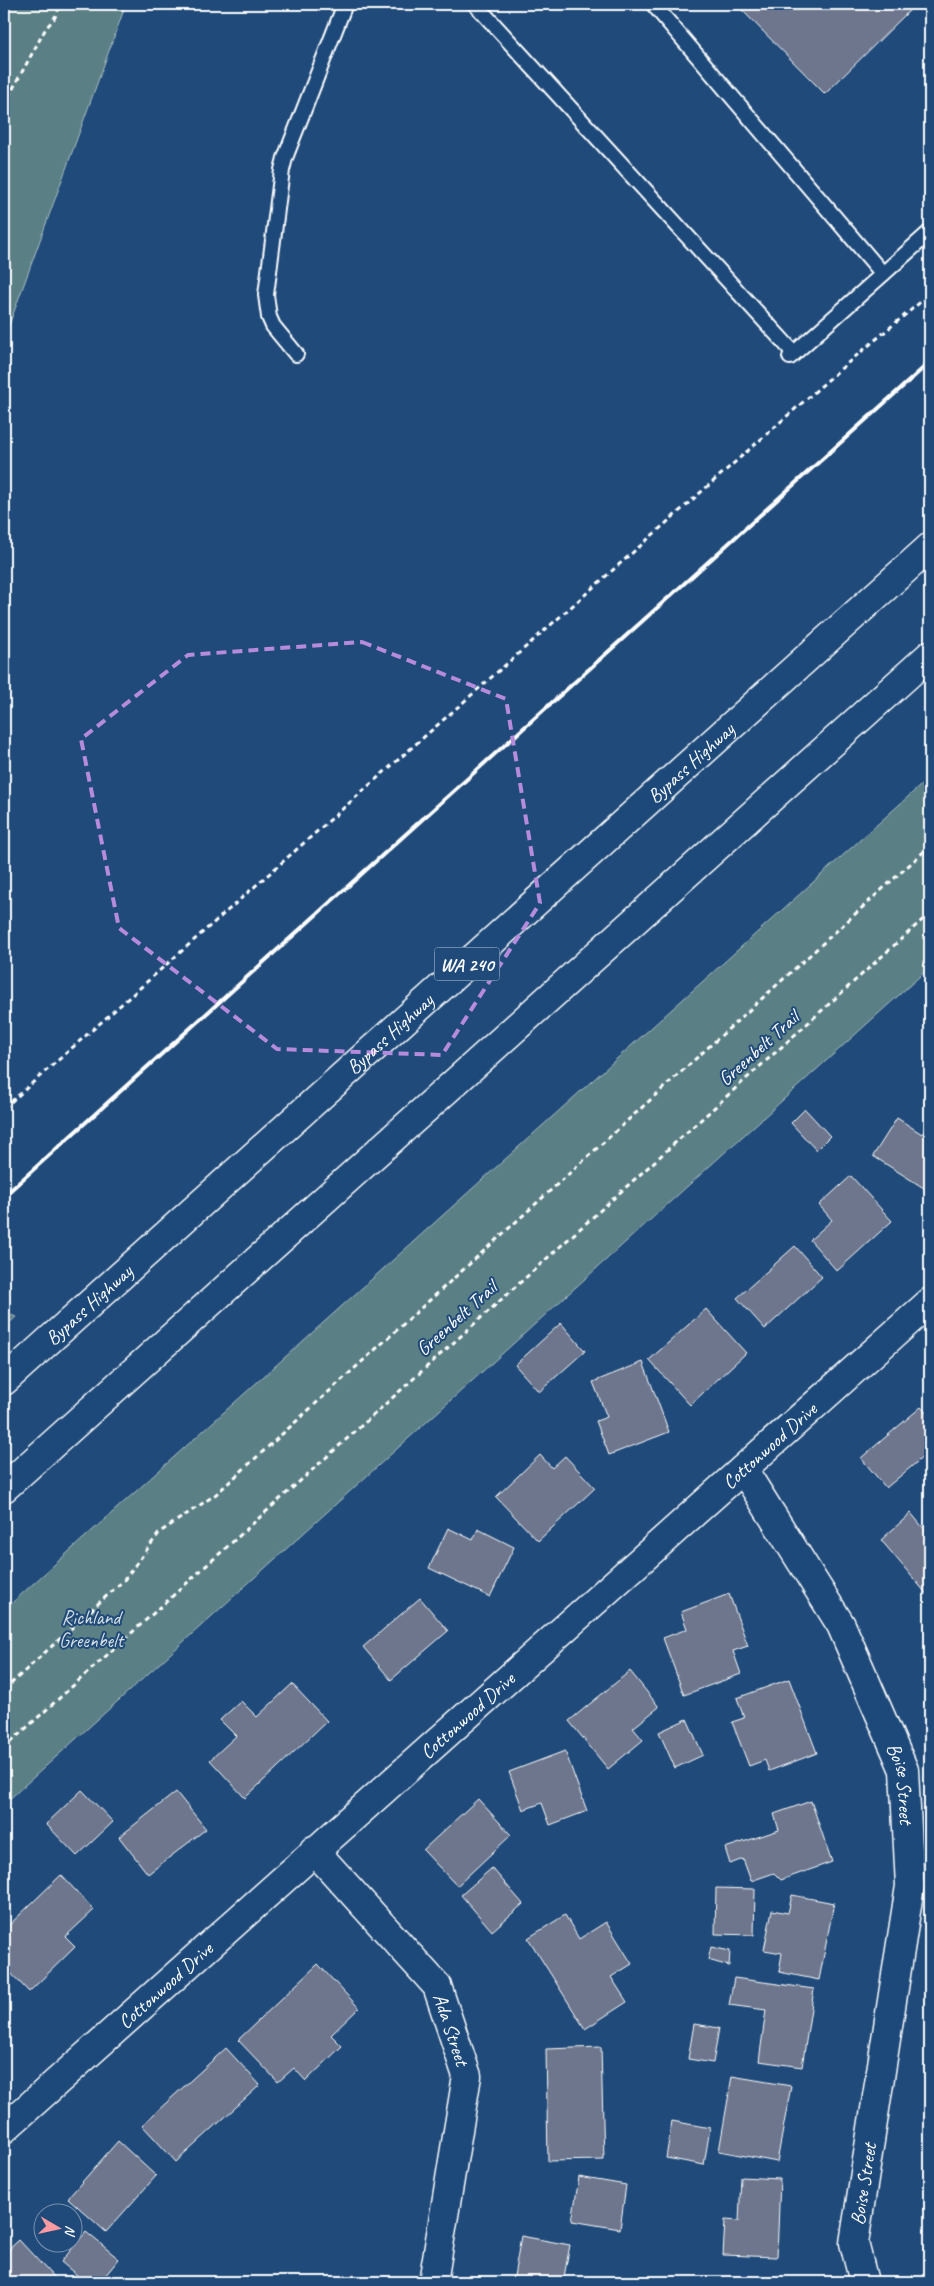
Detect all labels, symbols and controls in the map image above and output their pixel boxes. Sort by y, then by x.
street label: Bypass Highway [642,717,741,809]
road number: WA 240 [434,948,500,981]
street label: Bypass Highway [341,988,440,1080]
street label: Greenbelt Trail [713,1003,807,1091]
street label: Bypass Highway [40,1259,139,1351]
street label: Greenbelt Trail [411,1273,505,1361]
street label: Cottonwood Drive [717,1396,823,1495]
park label: Richland Greenbelt [59,1605,125,1653]
street label: Cottonwood Drive [415,1666,521,1765]
street label: Boise Street [881,1739,919,1827]
street label: Cottonwood Drive [113,1936,219,2034]
street label: Ada Street [427,1990,475,2071]
street label: Boise Street [845,2139,883,2227]
north arrow [32,2204,82,2254]
text: N [61,2224,79,2238]

